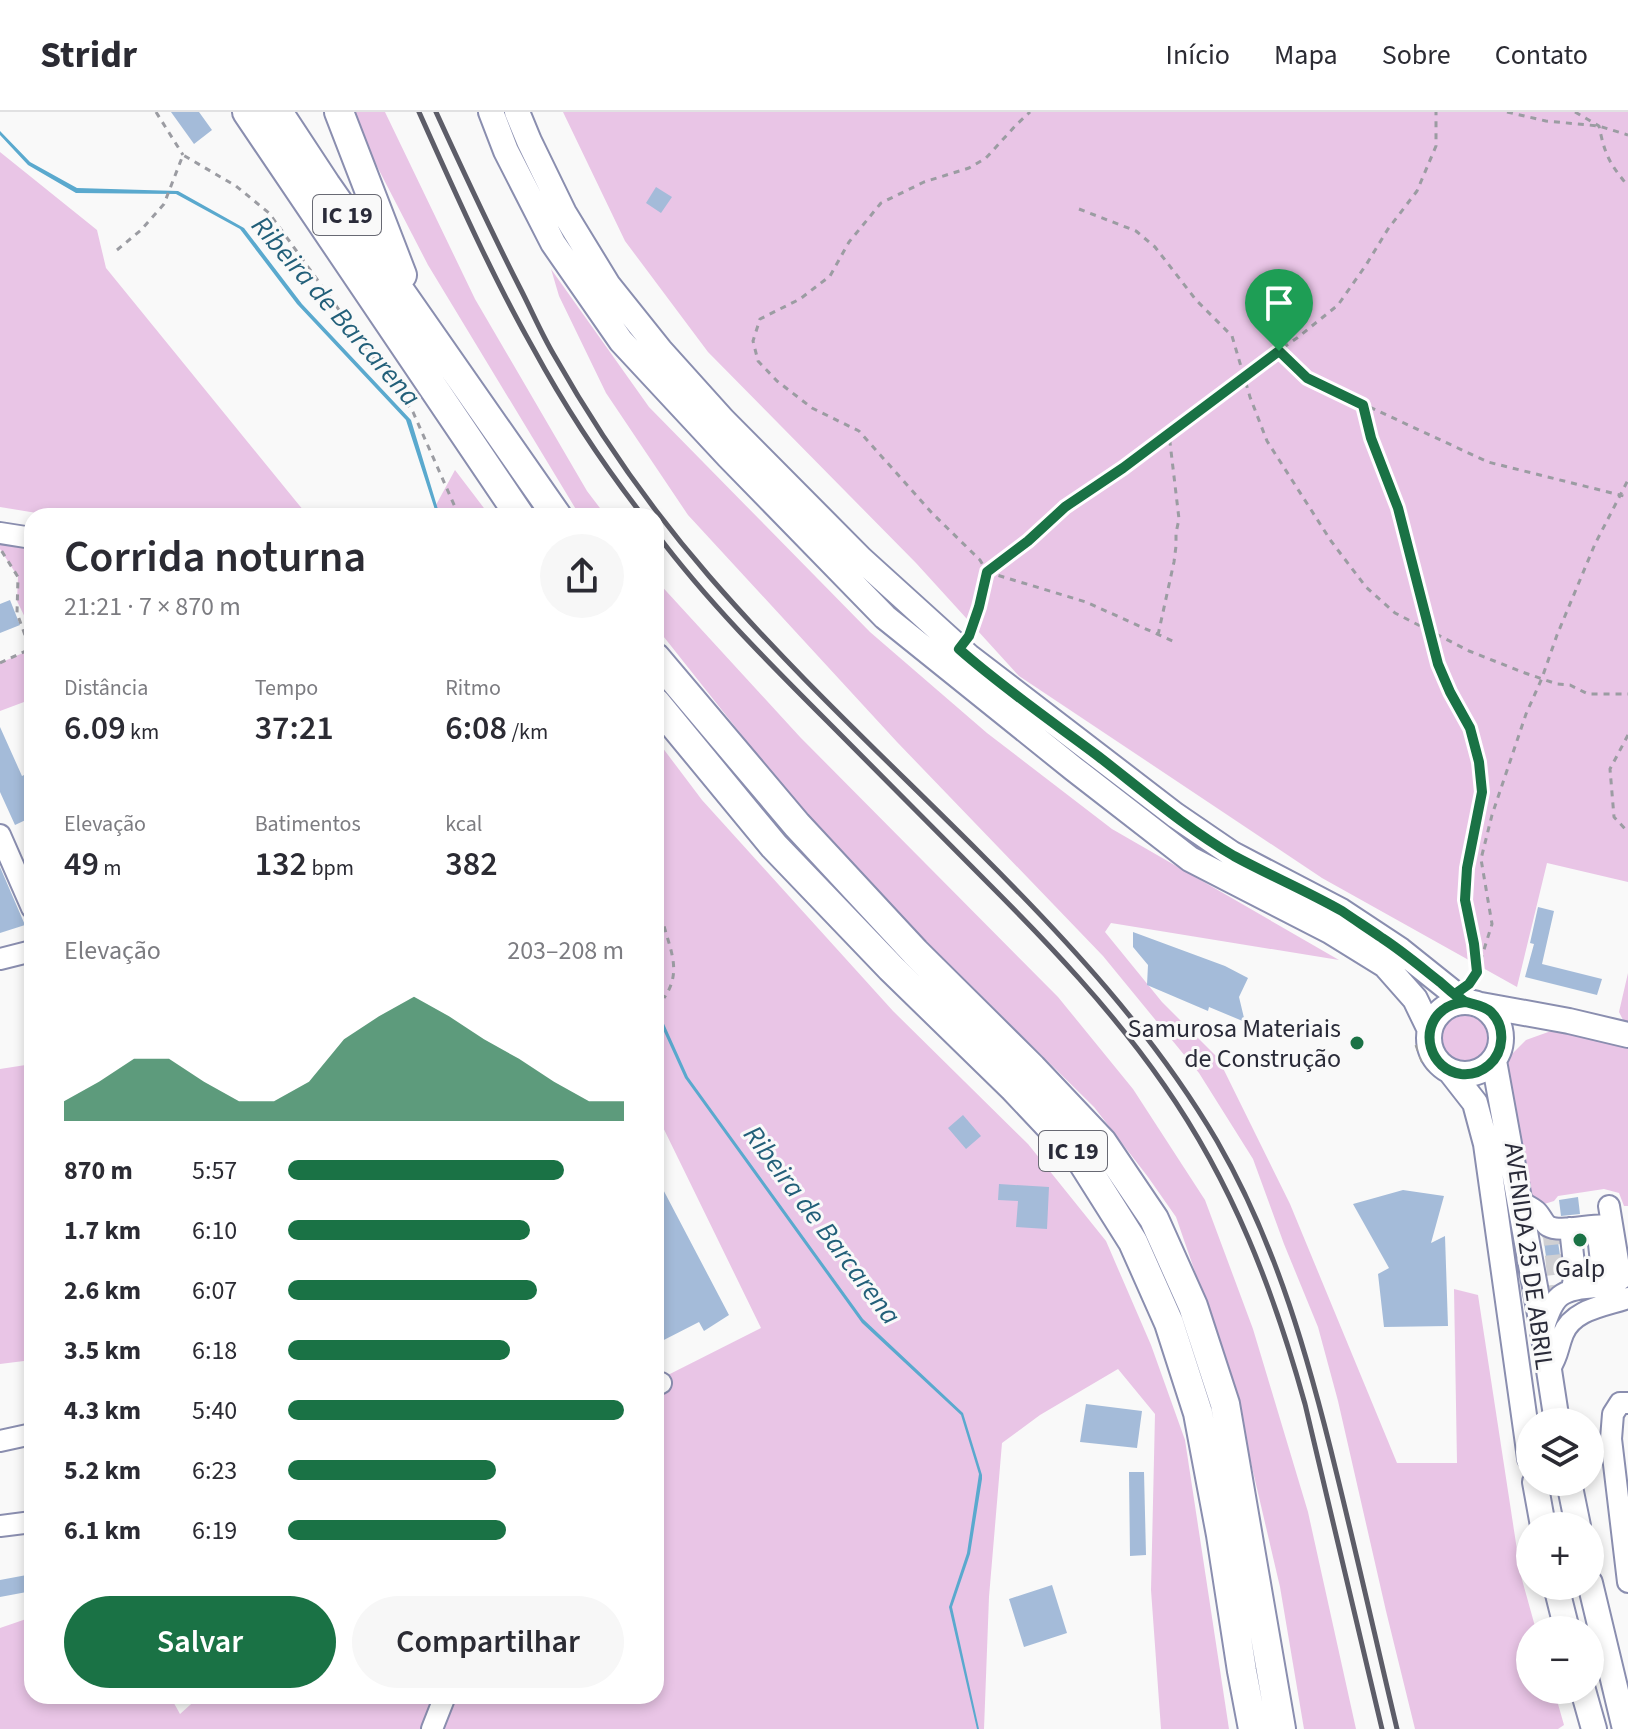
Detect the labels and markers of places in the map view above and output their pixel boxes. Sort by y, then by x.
pin [1245,269,1313,351]
place label: Samurosa Materiais de Construção [1128,1010,1341,1077]
marker: Samurosa Materiais de Construção [1348,1034,1366,1052]
marker: Galp [1571,1231,1589,1249]
place label: Galp [1555,1250,1605,1287]

